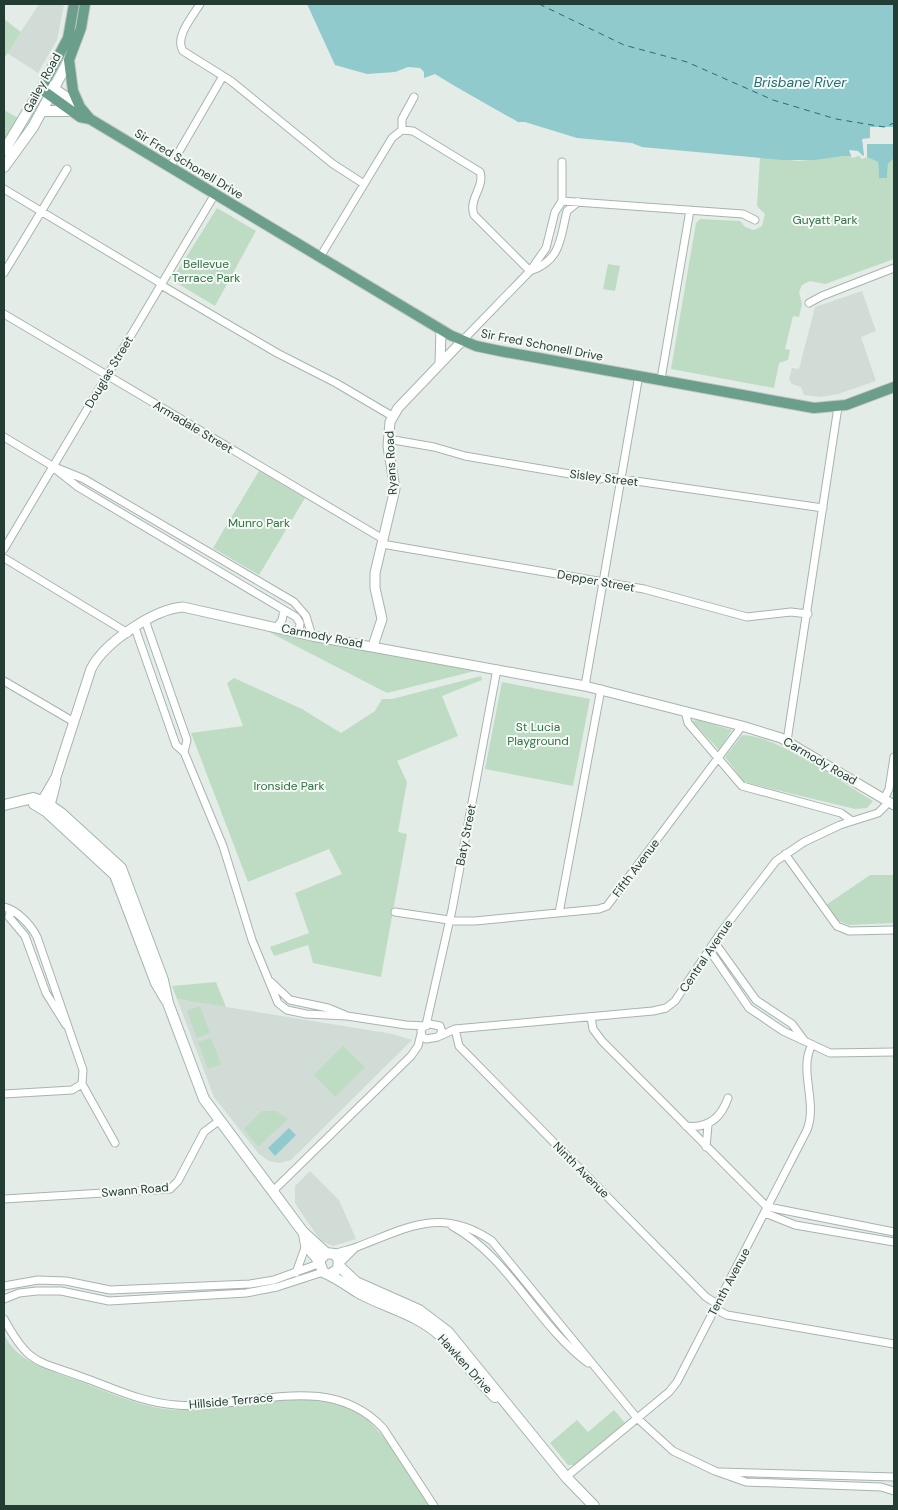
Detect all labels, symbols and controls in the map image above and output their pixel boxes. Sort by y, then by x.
street label: Gailey Road [20,50,64,116]
water label: Brisbane River [754,73,847,91]
street label: Sir Fred Schonell Drive [132,125,246,203]
park label: Guyatt Park [793,212,857,228]
park label: Bellevue Terrace Park [172,256,240,286]
street label: Sir Fred Schonell Drive [480,325,605,365]
street label: Douglas Street [81,333,137,411]
street label: Armadale Street [150,397,236,457]
street label: Ryans Road [381,431,401,495]
street label: Sisley Street [569,466,640,490]
park label: Munro Park [228,515,290,531]
street label: Depper Street [556,566,636,596]
street label: Carmody Road [280,620,364,652]
park label: St Lucia Playground [507,719,569,749]
street label: Carmody Road [780,733,860,789]
park label: Ironside Park [253,778,325,794]
street label: Baty Street [452,803,480,867]
street label: Fifth Avenue [609,836,663,900]
street label: Central Avenue [676,916,736,996]
street label: Ninth Avenue [549,1138,613,1202]
street label: Swann Road [101,1179,169,1201]
street label: Tenth Avenue [704,1245,754,1319]
street label: Hawken Drive [434,1331,496,1397]
street label: Hillside Terrace [188,1389,274,1413]

